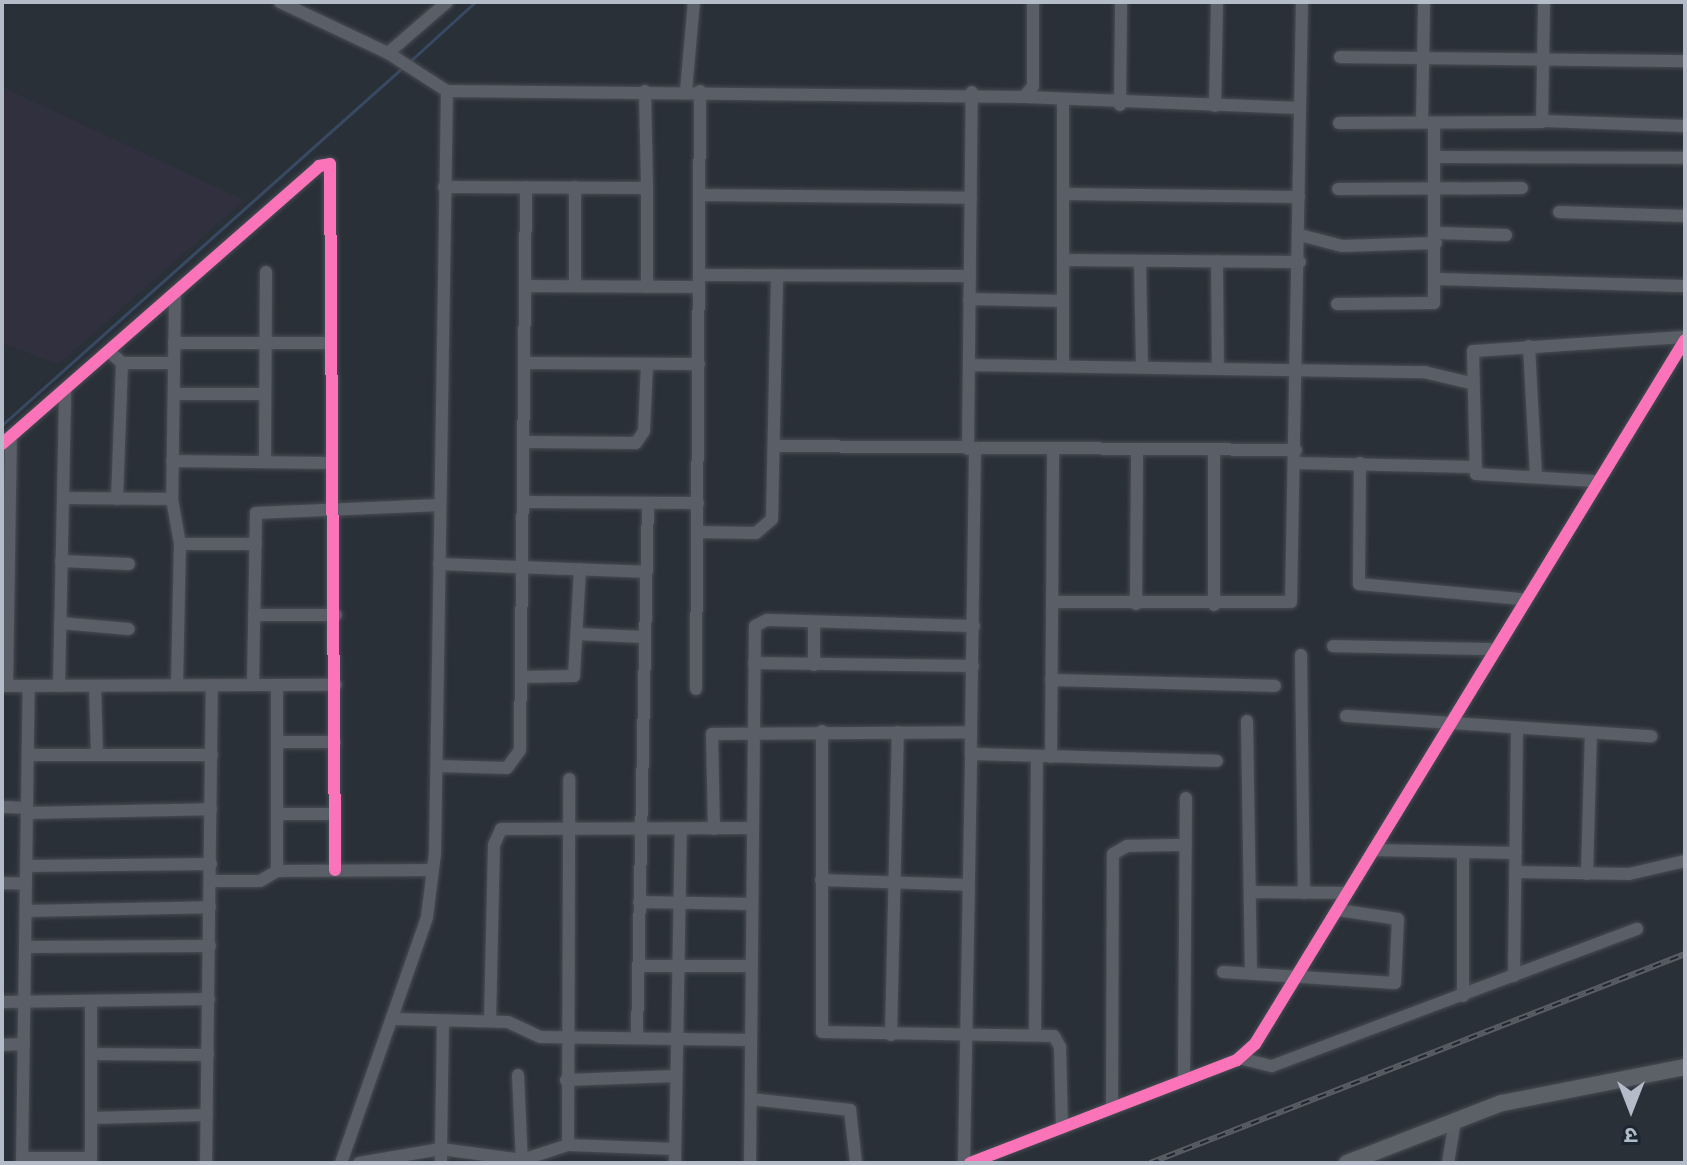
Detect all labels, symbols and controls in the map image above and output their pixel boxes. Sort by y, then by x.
north arrow [1591,1069,1671,1149]
text: उ [1625,1120,1637,1147]

